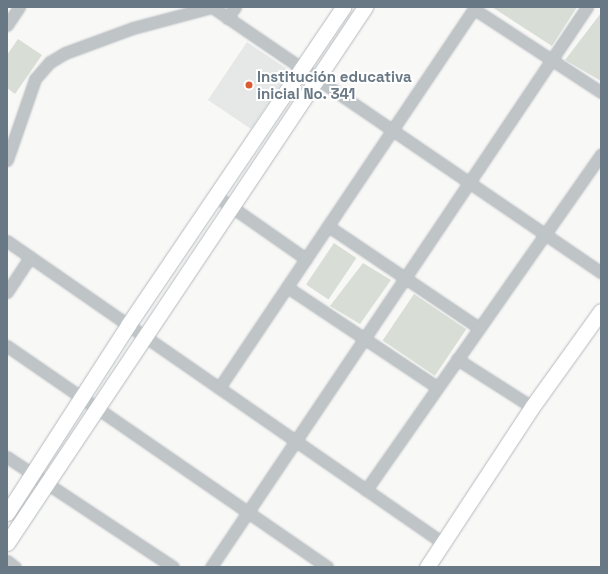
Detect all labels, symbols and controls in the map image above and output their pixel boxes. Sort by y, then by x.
place label: Institución educativa inicial No. 341 [257,67,412,102]
marker: Institución educativa inicial No. 341 [244,80,254,90]

